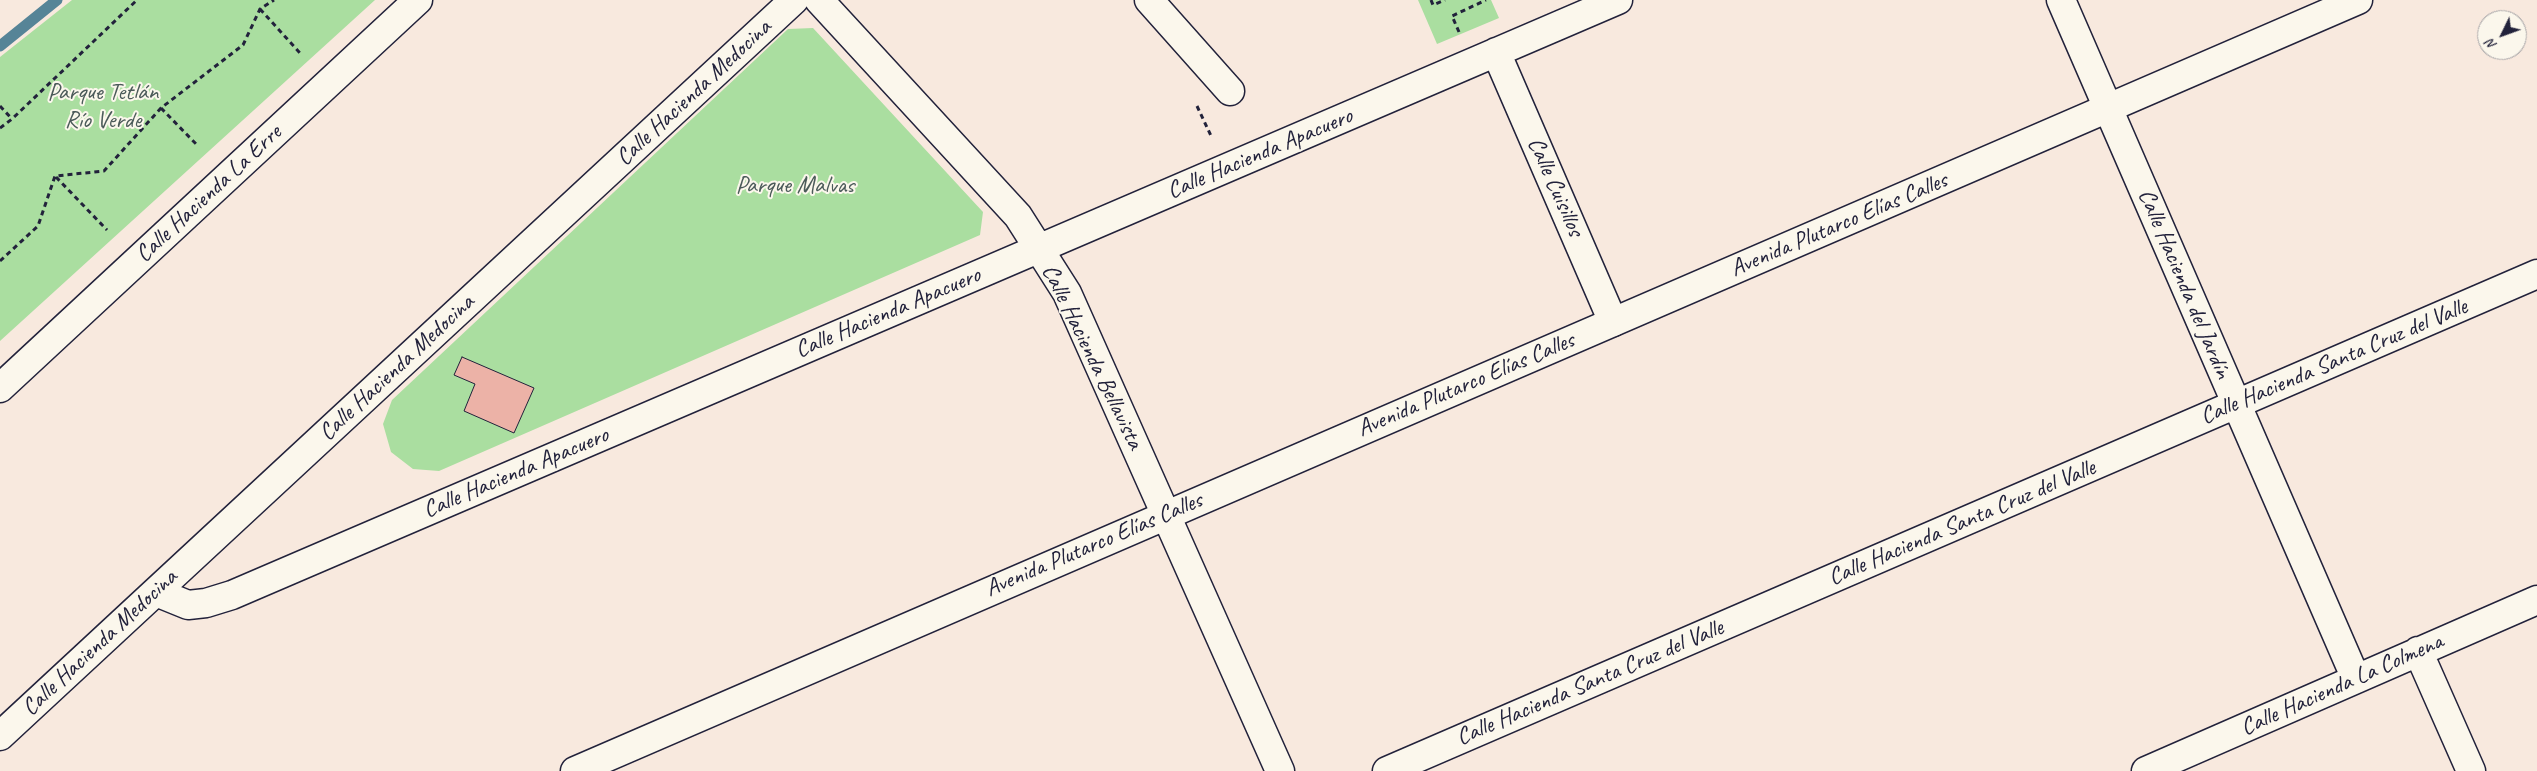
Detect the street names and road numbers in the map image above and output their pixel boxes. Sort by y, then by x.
street label: Calle Hacienda Medocina [610,14,778,172]
street label: Calle Hacienda Apacuero [1163,102,1357,206]
street label: Calle Hacienda La Erre [130,119,288,269]
street label: Calle Cuisillos [1520,133,1590,241]
street label: Avenida Plutarco Elías Calles [1726,166,1952,284]
street label: Calle Hacienda del Jardín [2131,185,2237,383]
street label: Calle Hacienda Bellavista [1035,260,1149,454]
street label: Calle Hacienda Apacuero [791,261,985,365]
street label: Calle Hacienda Medocina [313,289,481,447]
street label: Calle Hacienda Santa Cruz del Valle [2196,293,2472,431]
street label: Avenida Plutarco Elías Calles [1353,326,1579,444]
street label: Calle Hacienda Apacuero [419,421,613,525]
street label: Calle Hacienda Santa Cruz del Valle [1824,454,2100,592]
street label: Avenida Plutarco Elías Calles [981,486,1207,604]
street label: Calle Hacienda Medocina [16,564,184,722]
street label: Calle Hacienda Santa Cruz del Valle [1452,614,1728,752]
street label: Calle Hacienda La Colmena [2236,627,2448,743]

